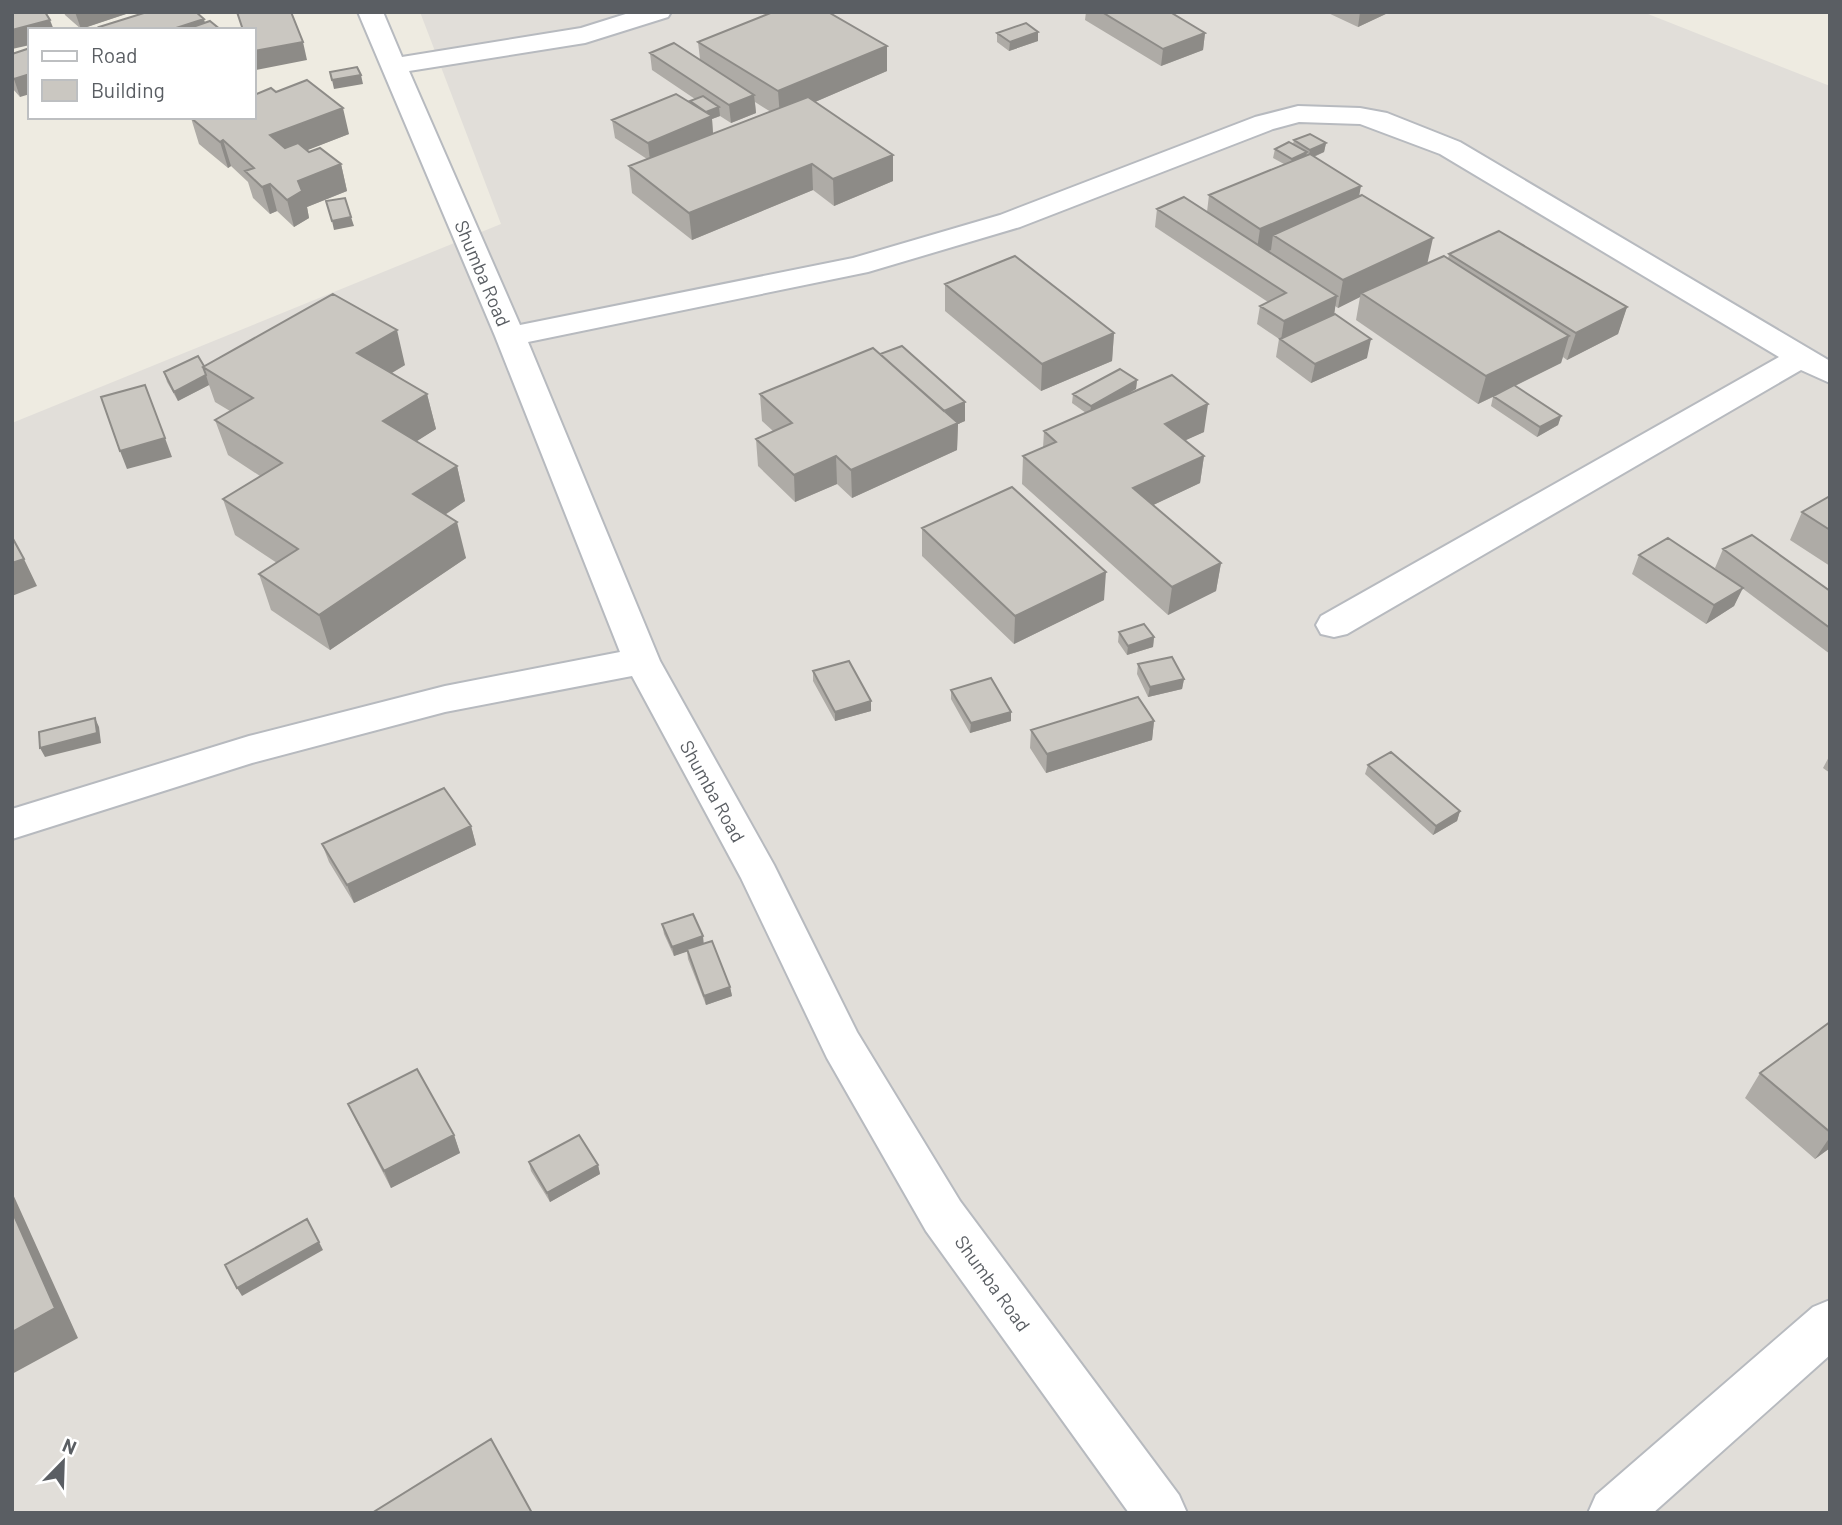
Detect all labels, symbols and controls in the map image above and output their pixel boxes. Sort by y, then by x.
legend [28,28,256,119]
text: Road [91,42,137,67]
text: Building [91,77,165,102]
street label: Shumba Road [450,216,516,330]
street label: Shumba Road [676,736,750,846]
street label: Shumba Road [950,1230,1036,1336]
north arrow [28,1427,98,1497]
text: N [60,1433,80,1459]

